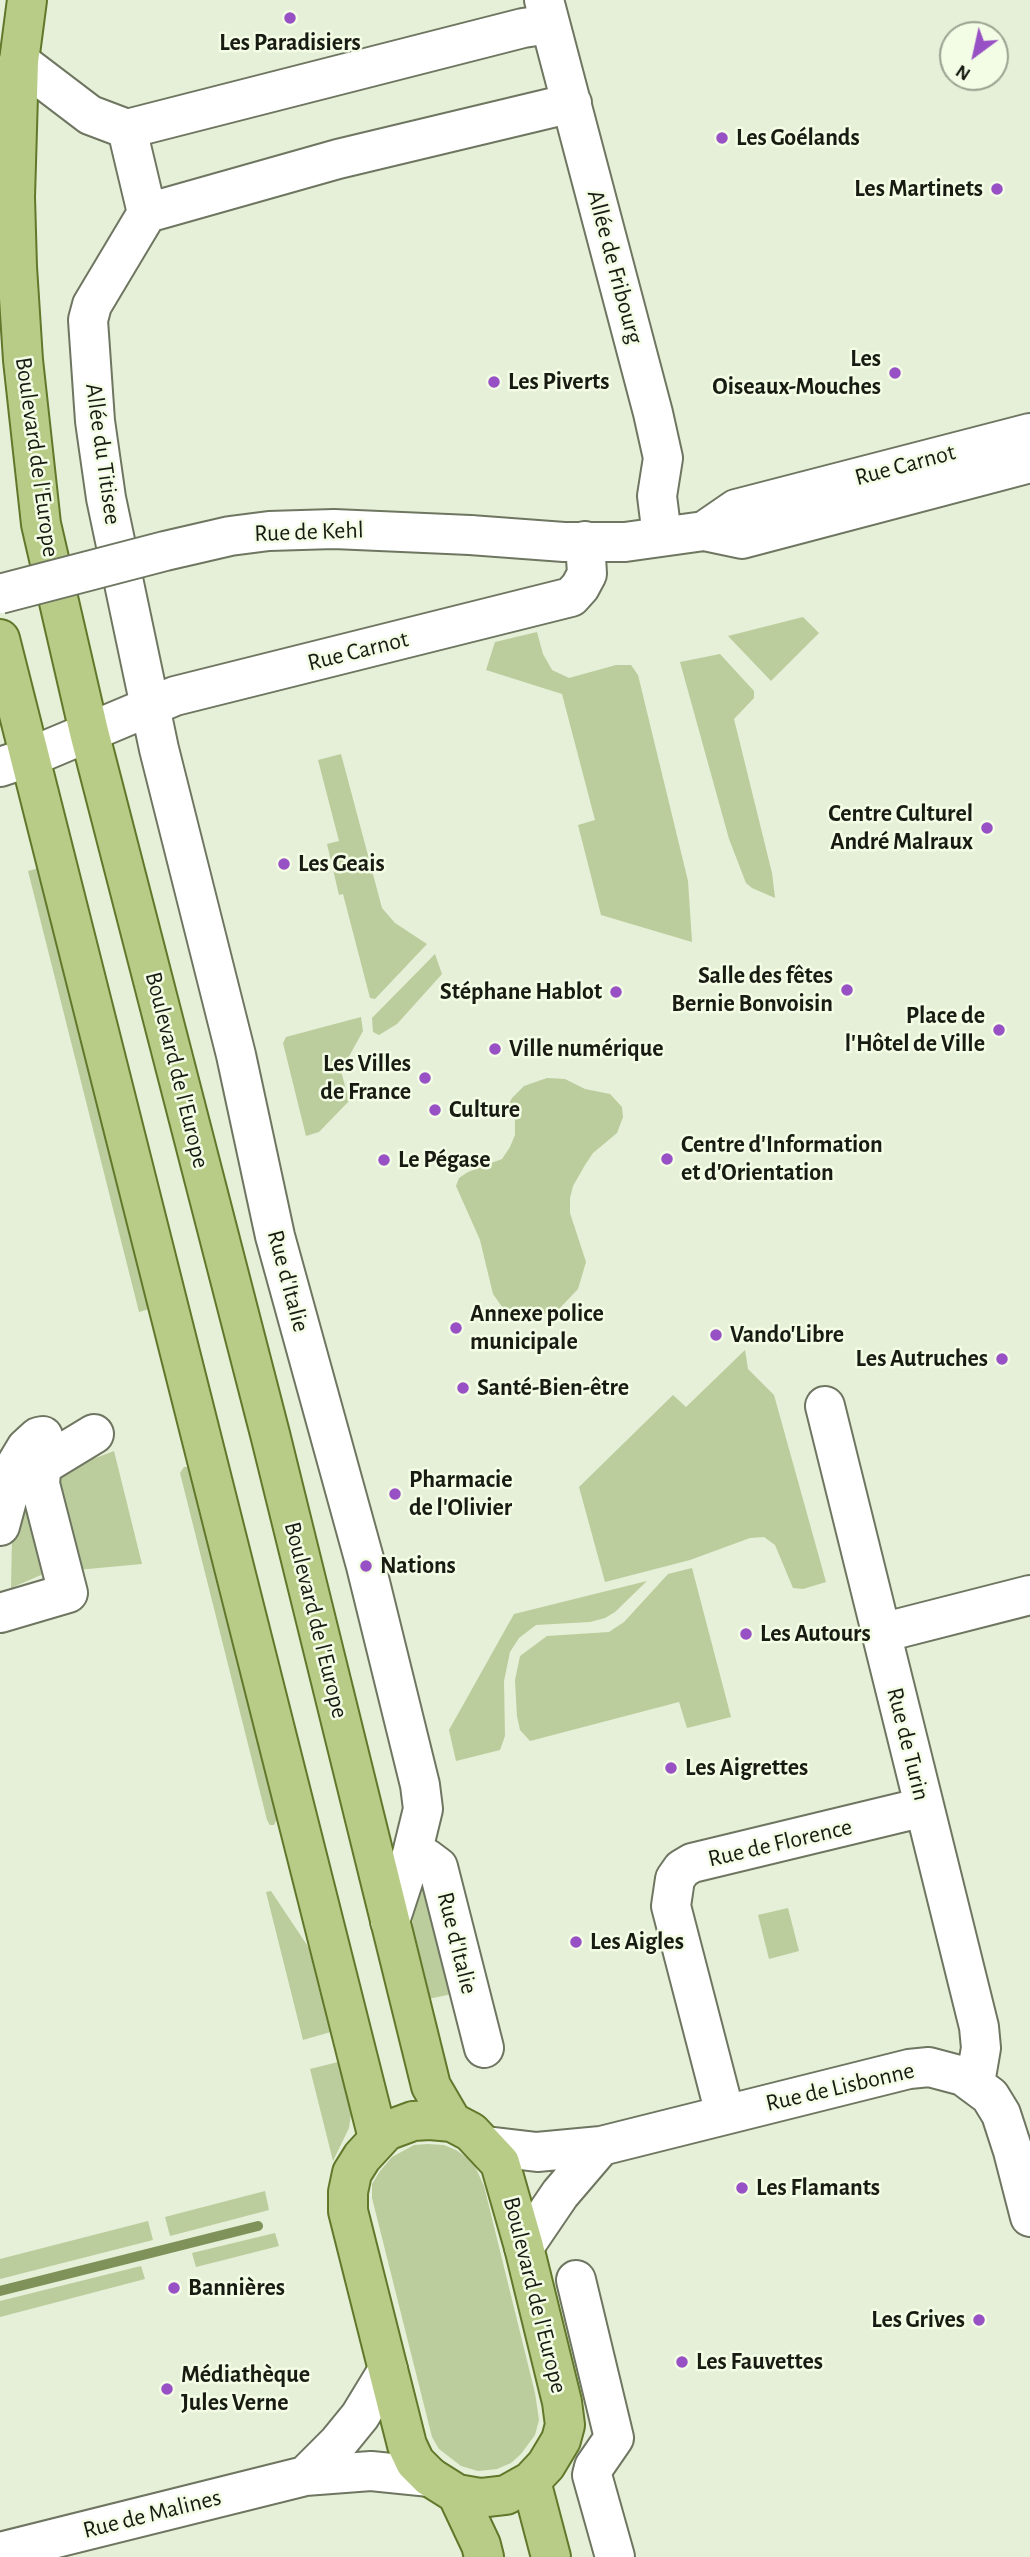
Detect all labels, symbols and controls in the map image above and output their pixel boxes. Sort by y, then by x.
marker: Les Paradisiers [282,10,298,26]
north arrow [939,21,1009,91]
place label: Les Paradisiers [219,29,361,57]
text: N [953,61,974,84]
place label: Les Goélands [736,124,860,152]
marker: Les Goélands [714,130,730,146]
place label: Les Martinets [854,175,983,203]
marker: Les Martinets [989,181,1005,197]
street label: Allée de Fribourg [581,187,649,347]
place label: Les Oiseaux-Mouches [712,345,881,401]
street label: Boulevard de l'Europe [9,355,65,559]
marker: Les Oiseaux-Mouches [887,365,903,381]
place label: Les Piverts [508,368,609,396]
marker: Les Piverts [486,374,502,390]
street label: Allée du Titisee [79,381,127,527]
street label: Rue Carnot [852,438,958,492]
street label: Rue de Kehl [254,516,364,548]
street label: Rue Carnot [305,625,411,677]
place label: Centre Culturel André Malraux [828,800,973,856]
marker: Centre Culturel André Malraux [979,820,995,836]
place label: Les Geais [298,850,385,878]
marker: Les Geais [276,856,292,872]
place label: Salle des fêtes Bernie Bonvoisin [671,962,833,1018]
street label: Boulevard de l'Europe [139,969,215,1171]
place label: Stéphane Hablot [440,978,602,1006]
marker: Salle des fêtes Bernie Bonvoisin [839,982,855,998]
marker: Stéphane Hablot [608,984,624,1000]
place label: Place de l'Hôtel de Ville [845,1002,985,1058]
marker: Place de l'Hôtel de Ville [991,1022,1007,1038]
place label: Ville numérique [509,1035,664,1063]
marker: Ville numérique [487,1041,503,1057]
place label: Les Villes de France [320,1050,411,1106]
marker: Les Villes de France [417,1070,433,1086]
place label: Culture [449,1096,520,1124]
marker: Culture [427,1102,443,1118]
place label: Centre d'Information et d'Orientation [681,1131,883,1187]
place label: Le Pégase [398,1146,491,1174]
marker: Centre d'Information et d'Orientation [659,1151,675,1167]
marker: Le Pégase [376,1152,392,1168]
street label: Rue d'Italie [261,1227,315,1335]
place label: Annexe police municipale [470,1300,604,1356]
marker: Annexe police municipale [448,1320,464,1336]
place label: Vando'Libre [730,1321,844,1349]
marker: Vando'Libre [708,1327,724,1343]
place label: Les Autruches [856,1345,988,1373]
marker: Les Autruches [994,1351,1010,1367]
place label: Santé-Bien-être [477,1374,629,1402]
marker: Santé-Bien-être [455,1380,471,1396]
place label: Pharmacie de l'Olivier [409,1466,513,1522]
marker: Pharmacie de l'Olivier [387,1486,403,1502]
street label: Boulevard de l'Europe [278,1519,354,1721]
place label: Nations [380,1552,456,1580]
marker: Nations [358,1558,374,1574]
place label: Les Autours [760,1620,871,1648]
marker: Les Autours [738,1626,754,1642]
street label: Rue de Turin [880,1684,936,1804]
place label: Les Aigrettes [685,1754,808,1782]
marker: Les Aigrettes [663,1760,679,1776]
street label: Rue de Florence [705,1812,855,1874]
street label: Rue d'Italie [430,1889,484,1997]
place label: Les Aigles [590,1928,684,1956]
marker: Les Aigles [568,1934,584,1950]
street label: Rue de Lisbonne [763,2056,917,2118]
place label: Les Flamants [756,2174,880,2202]
marker: Les Flamants [734,2180,750,2196]
street label: Boulevard de l'Europe [497,2194,573,2396]
place label: Bannières [188,2274,285,2302]
marker: Bannières [166,2280,182,2296]
place label: Les Grives [871,2306,965,2334]
marker: Les Grives [971,2312,987,2328]
place label: Les Fauvettes [696,2348,823,2376]
marker: Les Fauvettes [674,2354,690,2370]
place label: Médiathèque Jules Verne [181,2361,310,2417]
marker: Médiathèque Jules Verne [159,2381,175,2397]
street label: Rue de Malines [80,2483,224,2545]

